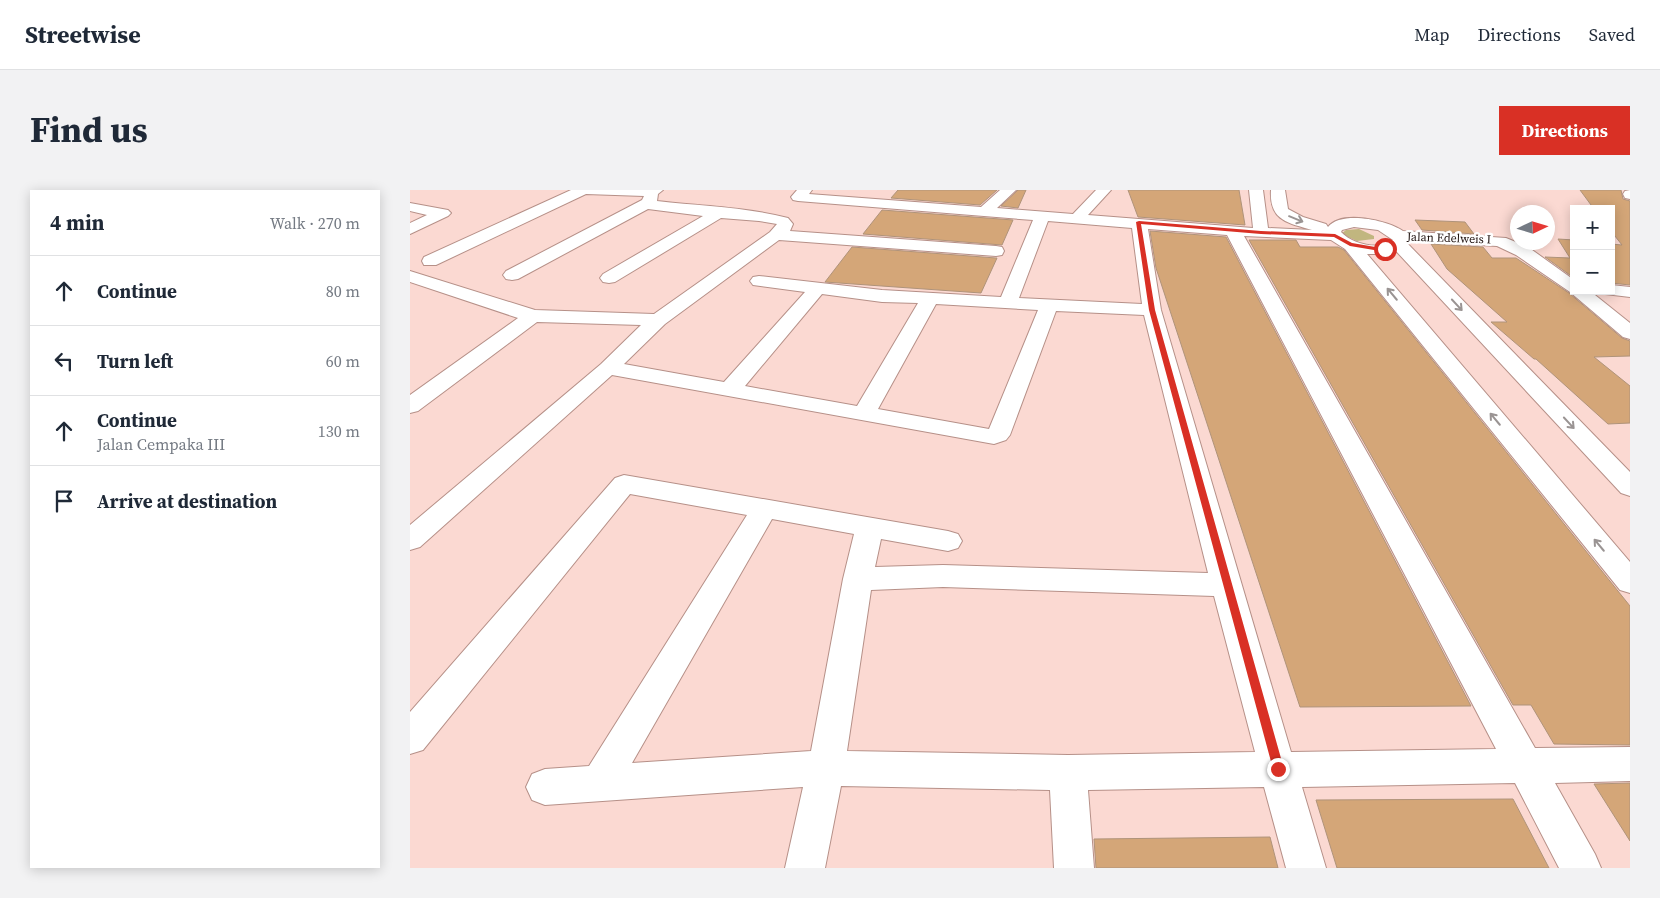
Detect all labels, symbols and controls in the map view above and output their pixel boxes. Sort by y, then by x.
text: Streetwise [25,18,141,51]
text: Map [1414,22,1450,47]
text: Directions [1478,22,1561,47]
text: Saved [1589,22,1635,47]
text: Find us [30,106,148,154]
button: Directions [1499,106,1630,155]
north arrow [1510,205,1555,250]
map controls [1570,205,1615,295]
button: + [1570,205,1615,250]
text: 4 min [50,208,105,237]
text: Walk · 270 m [270,212,360,234]
one-way arrow [1288,215,1303,225]
street label: Jalan Edelweis I [1406,228,1491,247]
route start [1374,238,1397,261]
button: − [1570,250,1615,295]
icon: ahead [50,277,78,305]
text: Continue [97,278,177,304]
text: 80 m [326,280,360,302]
one-way arrow [1386,288,1397,301]
one-way arrow [1451,298,1463,311]
icon: left [50,347,78,375]
text: Turn left [97,348,173,374]
text: 60 m [326,350,360,372]
text: Continue [97,407,177,433]
one-way arrow [1490,413,1501,426]
one-way arrow [1563,416,1575,429]
icon: ahead [50,417,78,445]
text: 130 m [318,420,360,442]
text: Jalan Cempaka III [97,433,225,455]
icon: arrive [50,487,78,515]
text: Arrive at destination [97,488,277,514]
one-way arrow [1593,538,1604,551]
route end [1267,758,1290,781]

